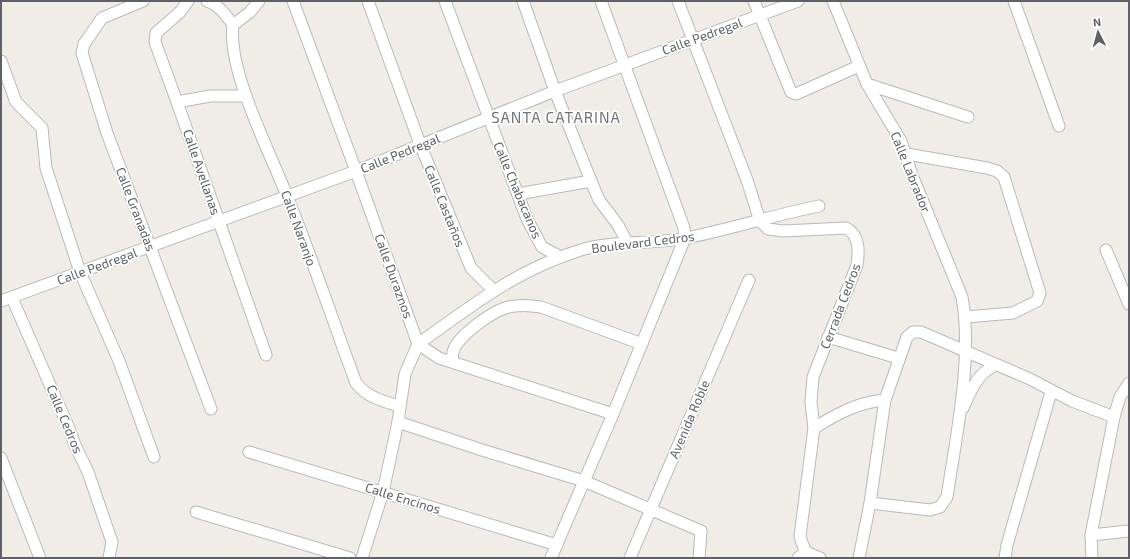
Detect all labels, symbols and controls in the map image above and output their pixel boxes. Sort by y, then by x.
north arrow [1078,12,1118,52]
street label: Calle Pedregal [660,14,745,58]
text: N [1092,15,1102,28]
district label: SANTA CATARINA [491,108,621,126]
street label: Calle Avellanas [180,127,224,217]
street label: Calle Labrador [888,129,934,215]
street label: Calle Pedregal [358,130,442,176]
street label: Calle Chabacanos [490,139,546,241]
street label: Calle Castaños [421,163,469,249]
street label: Calle Granadas [113,165,159,253]
street label: Calle Naranjo [278,188,320,268]
street label: Boulevard Cedros [590,228,696,256]
street label: Calle Duraznos [371,232,417,320]
street label: Calle Pedregal [55,244,140,288]
street label: Cerrada Cedros [816,261,864,351]
street label: Avenida Roble [665,377,713,461]
street label: Calle Cedros [43,382,87,456]
street label: Calle Encinos [363,479,443,517]

